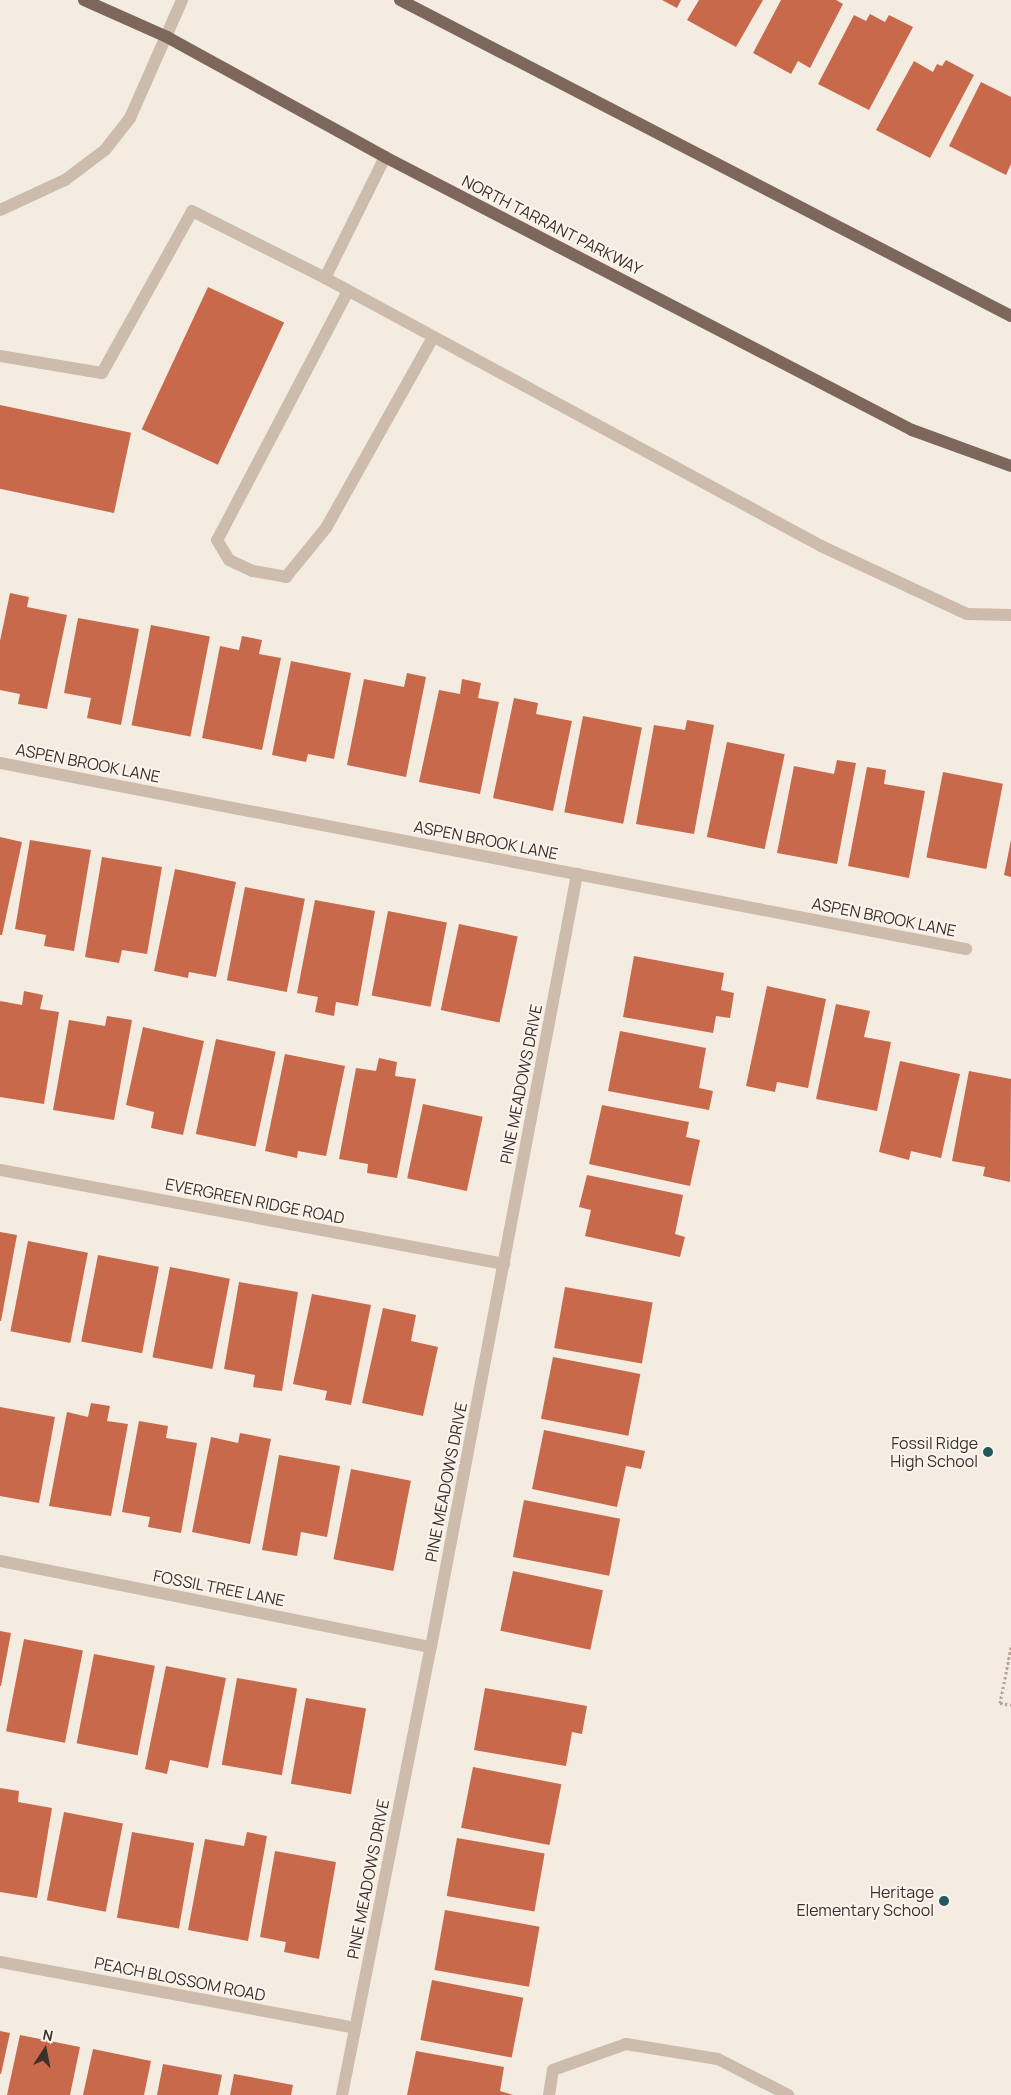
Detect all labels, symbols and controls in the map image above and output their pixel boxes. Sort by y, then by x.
street label: NORTH TARRANT PARKWAY [458,171,646,279]
street label: ASPEN BROOK LANE [14,740,162,786]
street label: ASPEN BROOK LANE [412,817,560,863]
street label: ASPEN BROOK LANE [810,894,958,940]
street label: PINE MEADOWS DRIVE [496,1003,546,1165]
street label: EVERGREEN RIDGE ROAD [164,1174,346,1228]
street label: PINE MEADOWS DRIVE [421,1401,471,1563]
place label: Fossil Ridge High School [890,1433,978,1471]
marker: Fossil Ridge High School [982,1446,994,1458]
street label: FOSSIL TREE LANE [151,1566,287,1610]
street label: PINE MEADOWS DRIVE [343,1798,393,1960]
place label: Heritage Elementary School [796,1882,934,1920]
marker: Heritage Elementary School [938,1895,950,1907]
street label: PEACH BLOSSOM ROAD [93,1953,267,2005]
text: N [41,2024,55,2045]
north arrow [20,2025,70,2075]

